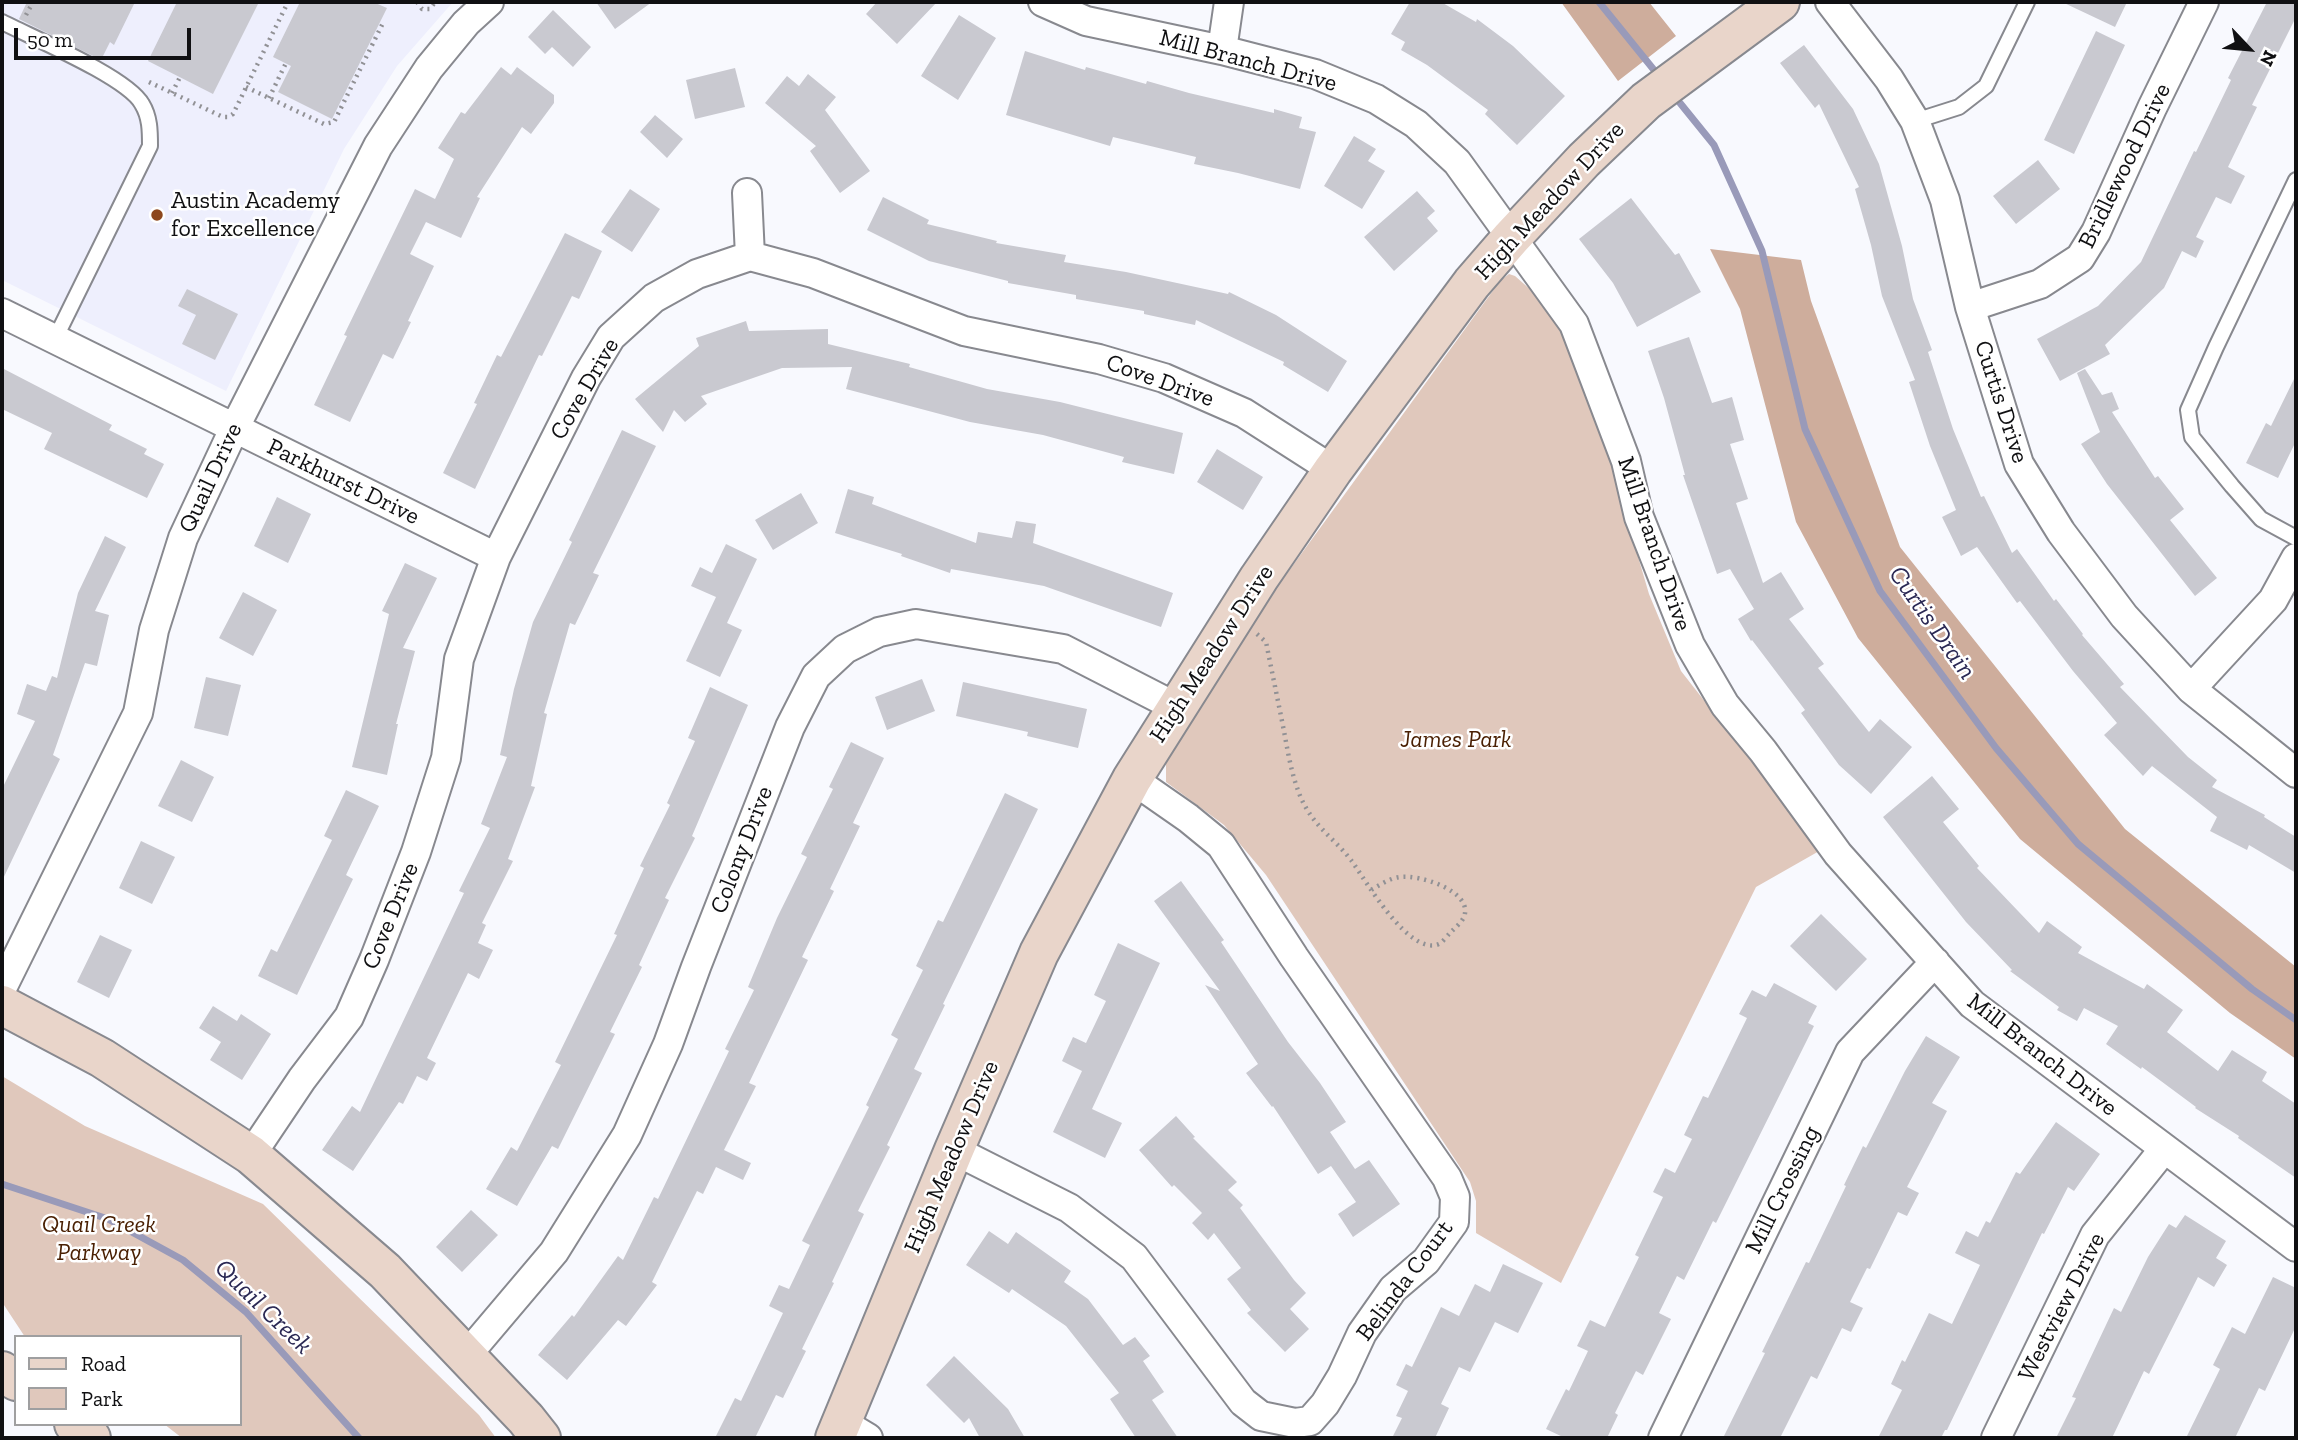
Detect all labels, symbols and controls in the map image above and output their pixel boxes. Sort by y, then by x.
scale bar [18,14,194,58]
north arrow [2214,14,2284,84]
street label: Mill Branch Drive [1156,23,1340,99]
text: 50 m [27,27,73,52]
text: N [2255,47,2282,70]
street label: Bridlewood Drive [2073,79,2177,253]
street label: High Meadow Drive [1469,116,1631,286]
place label: Austin Academy for Excellence [171,187,340,243]
marker: Austin Academy for Excellence [149,207,165,223]
street label: Cove Drive [544,333,626,445]
street label: Curtis Drive [1968,337,2034,467]
street label: Cove Drive [1102,348,1218,414]
street label: Quail Drive [173,419,249,537]
street label: Parkhurst Drive [262,433,424,531]
street label: Mill Branch Drive [1611,453,1697,635]
street label: High Meadow Drive [1144,560,1280,748]
water label: Curtis Drain [1882,560,1982,686]
park label: James Park [1400,726,1512,754]
street label: Colony Drive [705,782,779,918]
street label: Cove Drive [357,858,425,974]
street label: Mill Branch Drive [1961,987,2123,1123]
street label: High Meadow Drive [899,1057,1005,1257]
street label: Mill Crossing [1740,1121,1826,1259]
park label: Quail Creek Parkway [42,1211,156,1267]
street label: Belinda Court [1350,1215,1460,1347]
street label: Westview Drive [2012,1228,2112,1386]
water label: Quail Creek [208,1253,318,1361]
legend [14,1335,242,1426]
text: Road [81,1351,126,1376]
text: Park [81,1386,123,1411]

